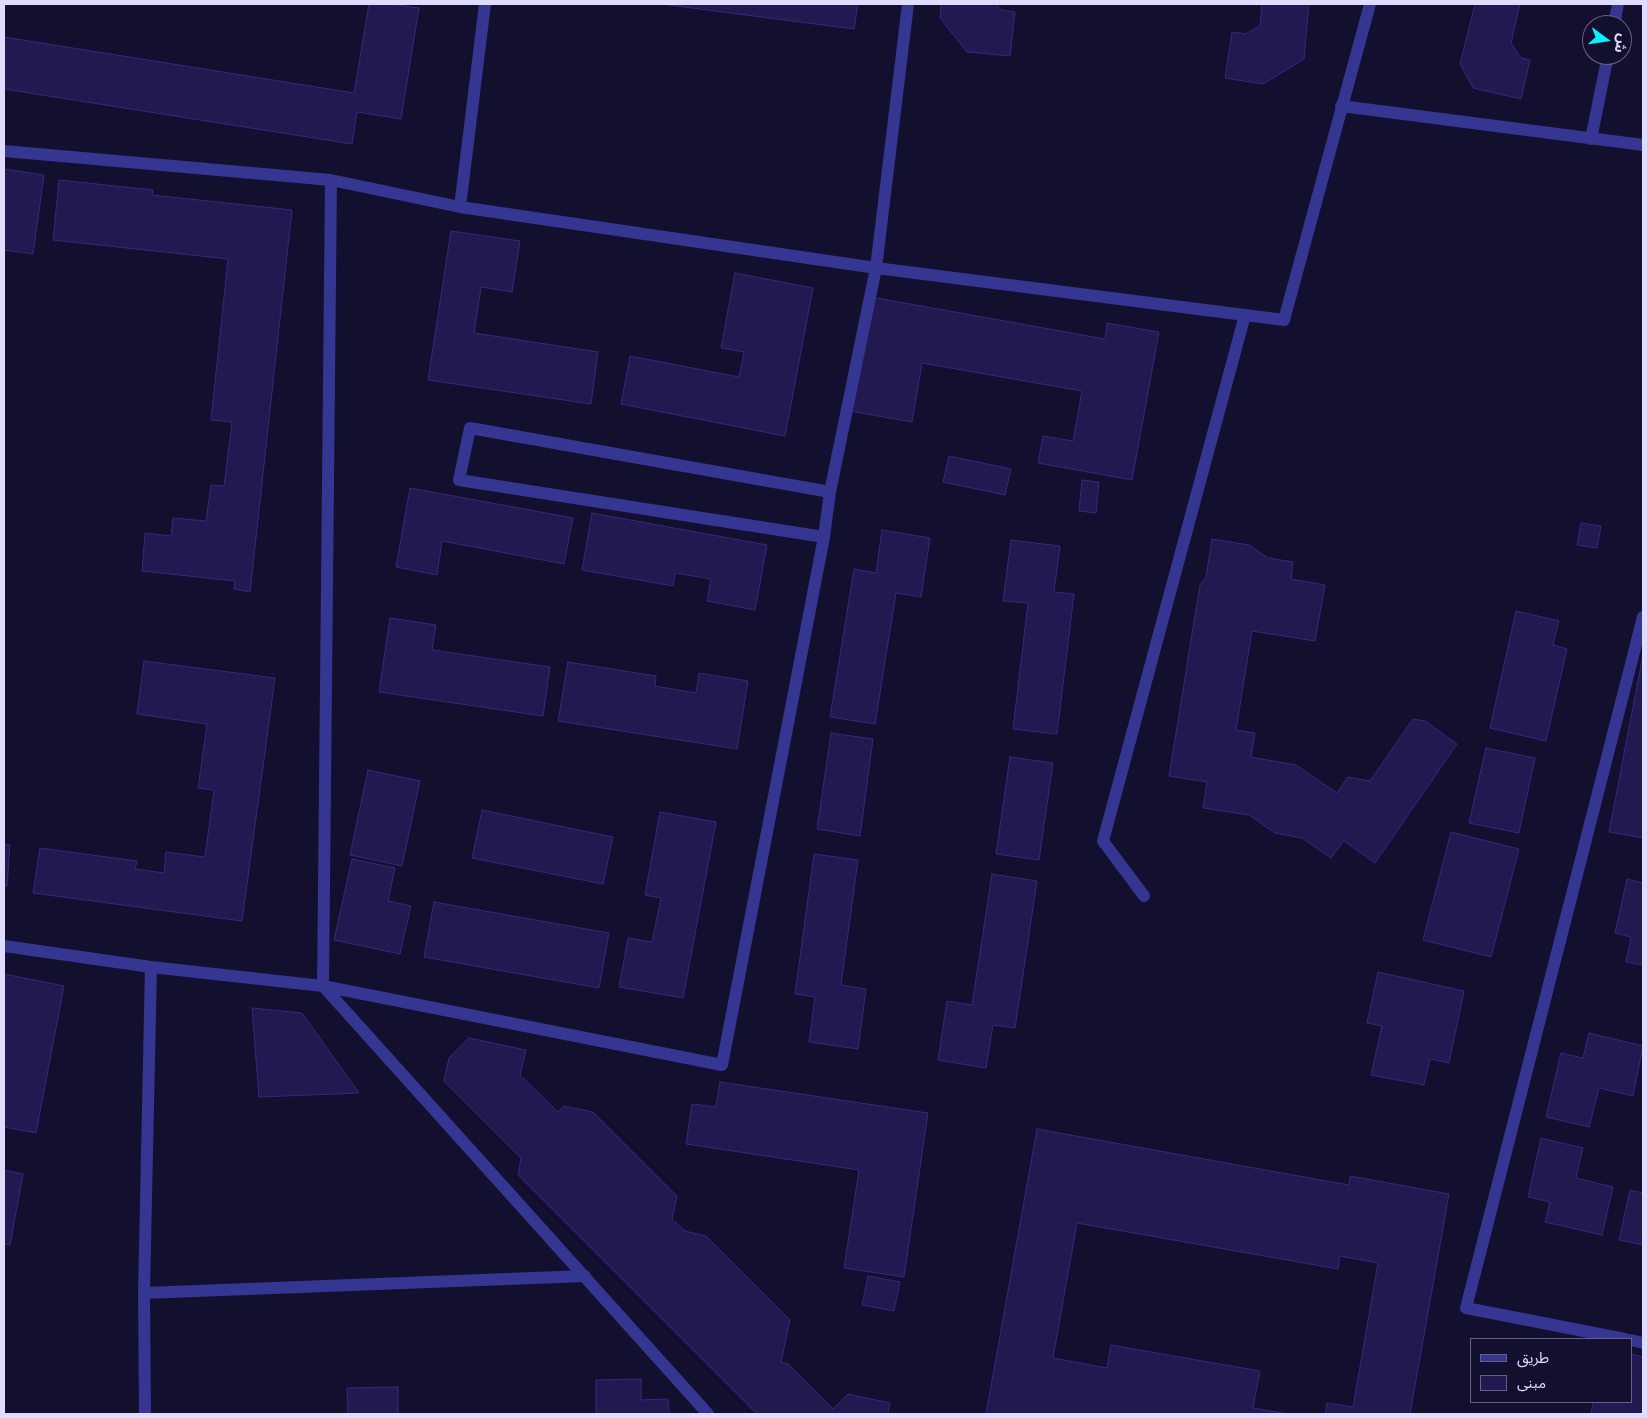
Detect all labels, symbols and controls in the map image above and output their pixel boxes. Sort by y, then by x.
north arrow [1582,15,1632,65]
text: ش [1611,32,1632,55]
legend [1470,1338,1632,1403]
text: طريق [1517,1349,1549,1367]
text: مبنى [1517,1374,1546,1392]

